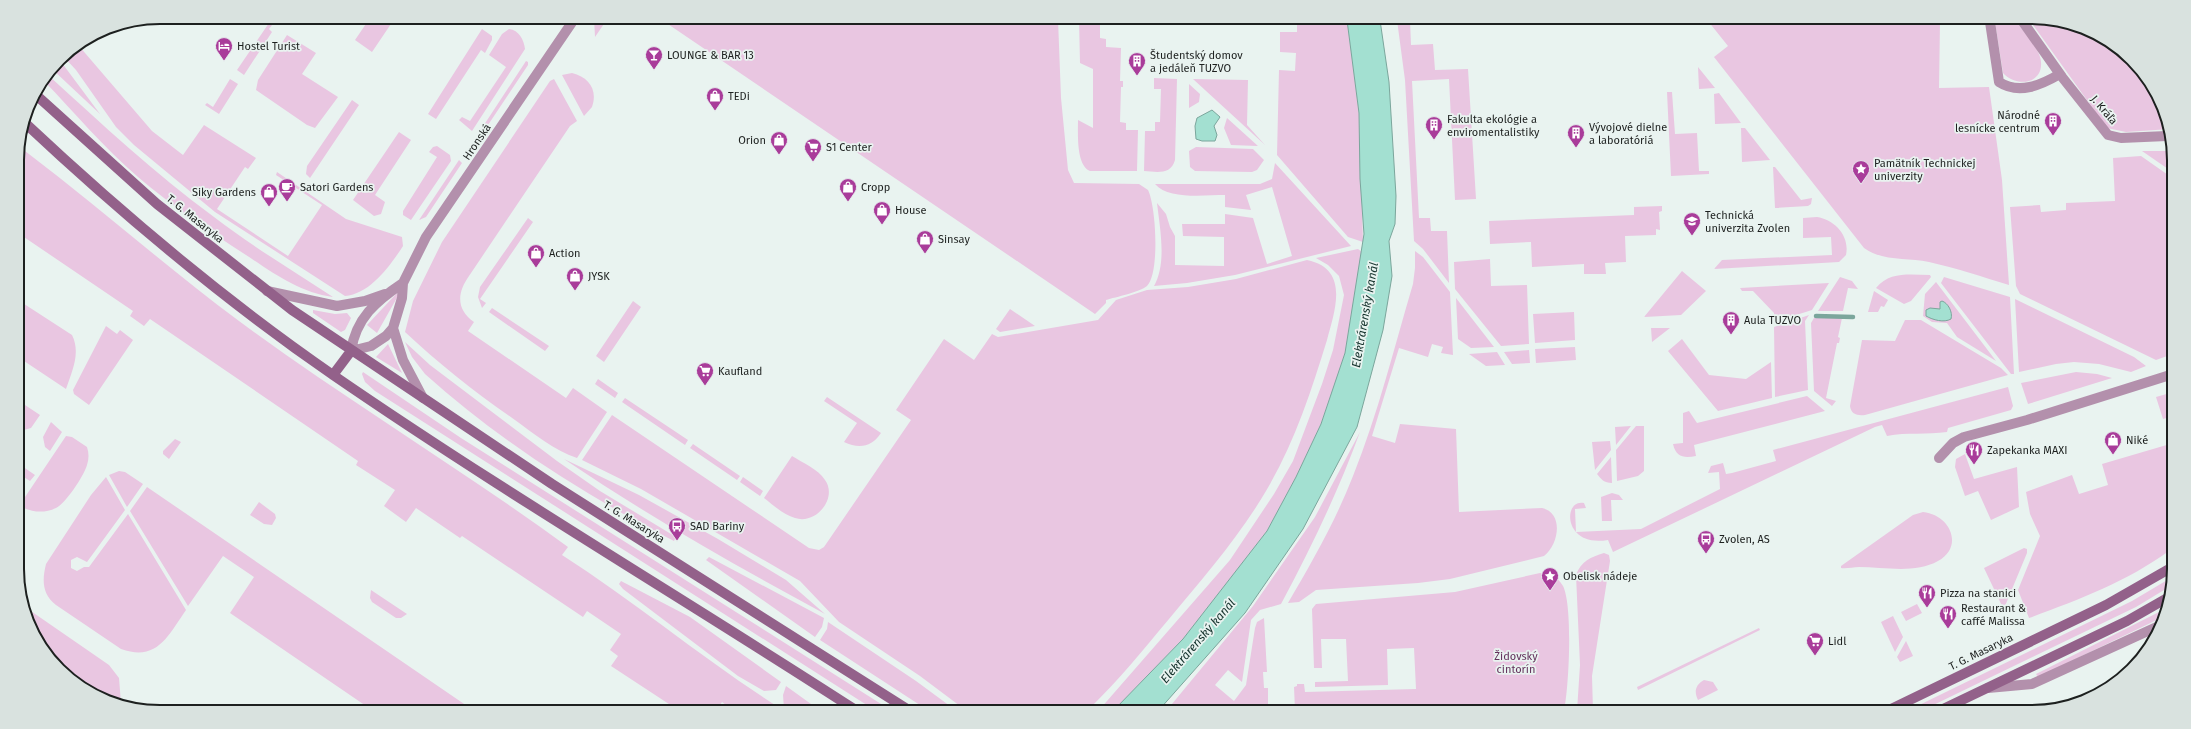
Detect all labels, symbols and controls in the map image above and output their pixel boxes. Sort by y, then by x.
hotel icon: Hostel Turist [214,36,234,61]
place label: Hostel Turist [237,40,300,53]
bar icon: LOUNGE & BAR 13 [644,45,664,70]
place label: Študentský domov a jedáleň TUZVO [1150,48,1243,75]
place label: LOUNGE & BAR 13 [667,49,754,62]
building icon: Študentský domov a jedáleň TUZVO [1127,51,1147,76]
shop icon: TEDi [705,86,725,111]
place label: TEDi [728,90,750,103]
street label: J. Kráľa [2088,93,2120,127]
place label: Národné lesnícke centrum [1955,109,2040,135]
building icon: Národné lesnícke centrum [2043,111,2063,136]
place label: Fakulta ekológie a enviromentalistiky [1447,113,1540,139]
building icon: Fakulta ekológie a enviromentalistiky [1424,115,1444,140]
street label: Hronská [460,121,494,163]
place label: Vývojové dielne a laboratóriá [1589,121,1667,147]
building icon: Vývojové dielne a laboratóriá [1566,123,1586,148]
shop icon: Orion [769,130,789,155]
place label: Orion [738,134,766,147]
supermarket icon: S1 Center [803,137,823,162]
place label: S1 Center [826,141,873,154]
place label: Pamätník Technickej univerzity [1874,157,1976,183]
place icon: Pamätník Technickej univerzity [1851,159,1871,184]
cafe icon: Satori Gardens [277,177,297,202]
shop icon: Cropp [838,177,858,202]
place label: Satori Gardens [300,181,373,194]
place label: Cropp [861,181,890,194]
shop icon: Siky Gardens [259,182,279,207]
place label: Siky Gardens [192,186,256,199]
street label: T. G. Masaryka [164,192,226,246]
shop icon: House [872,200,892,225]
place label: House [895,204,926,217]
place label: Technická univerzita Zvolen [1705,209,1790,235]
school or university icon: Technická univerzita Zvolen [1682,211,1702,236]
shop icon: Sinsay [915,229,935,254]
place label: Sinsay [938,233,970,246]
shop icon: Action [526,243,546,268]
place label: Action [549,247,581,260]
water label: Elektrárenský kanál [1349,261,1381,369]
shop icon: JYSK [565,266,585,291]
place label: JYSK [588,270,610,283]
building icon: Aula TUZVO [1721,310,1741,335]
place label: Aula TUZVO [1744,314,1801,327]
supermarket icon: Kaufland [695,361,715,386]
place label: Kaufland [718,365,762,378]
shop icon: Niké [2103,430,2123,455]
place label: Niké [2126,434,2148,447]
restaurant icon: Zapekanka MAXI [1964,440,1984,465]
place label: Zapekanka MAXI [1987,444,2067,457]
street label: T. G. Masaryka [601,498,667,546]
bus stop icon: SAD Bariny [667,516,687,541]
place label: SAD Bariny [690,520,745,533]
bus stop icon: Zvolen, AS [1696,529,1716,554]
place label: Zvolen, AS [1719,533,1770,546]
place icon: Obelisk nádeje [1540,566,1560,591]
place label: Obelisk nádeje [1563,570,1637,583]
restaurant icon: Pizza na stanici [1917,583,1937,608]
place label: Pizza na stanici [1940,587,2016,600]
water label: Elektrárenský kanál [1158,596,1238,686]
place label: Restaurant & caffé Malissa [1961,602,2026,628]
restaurant icon: Restaurant & caffé Malissa [1938,604,1958,629]
supermarket icon: Lidl [1805,631,1825,656]
street label: T. G. Masaryka [1947,631,2015,673]
place label: Lidl [1828,635,1846,648]
park label: Židovský cintorín [1494,649,1538,676]

